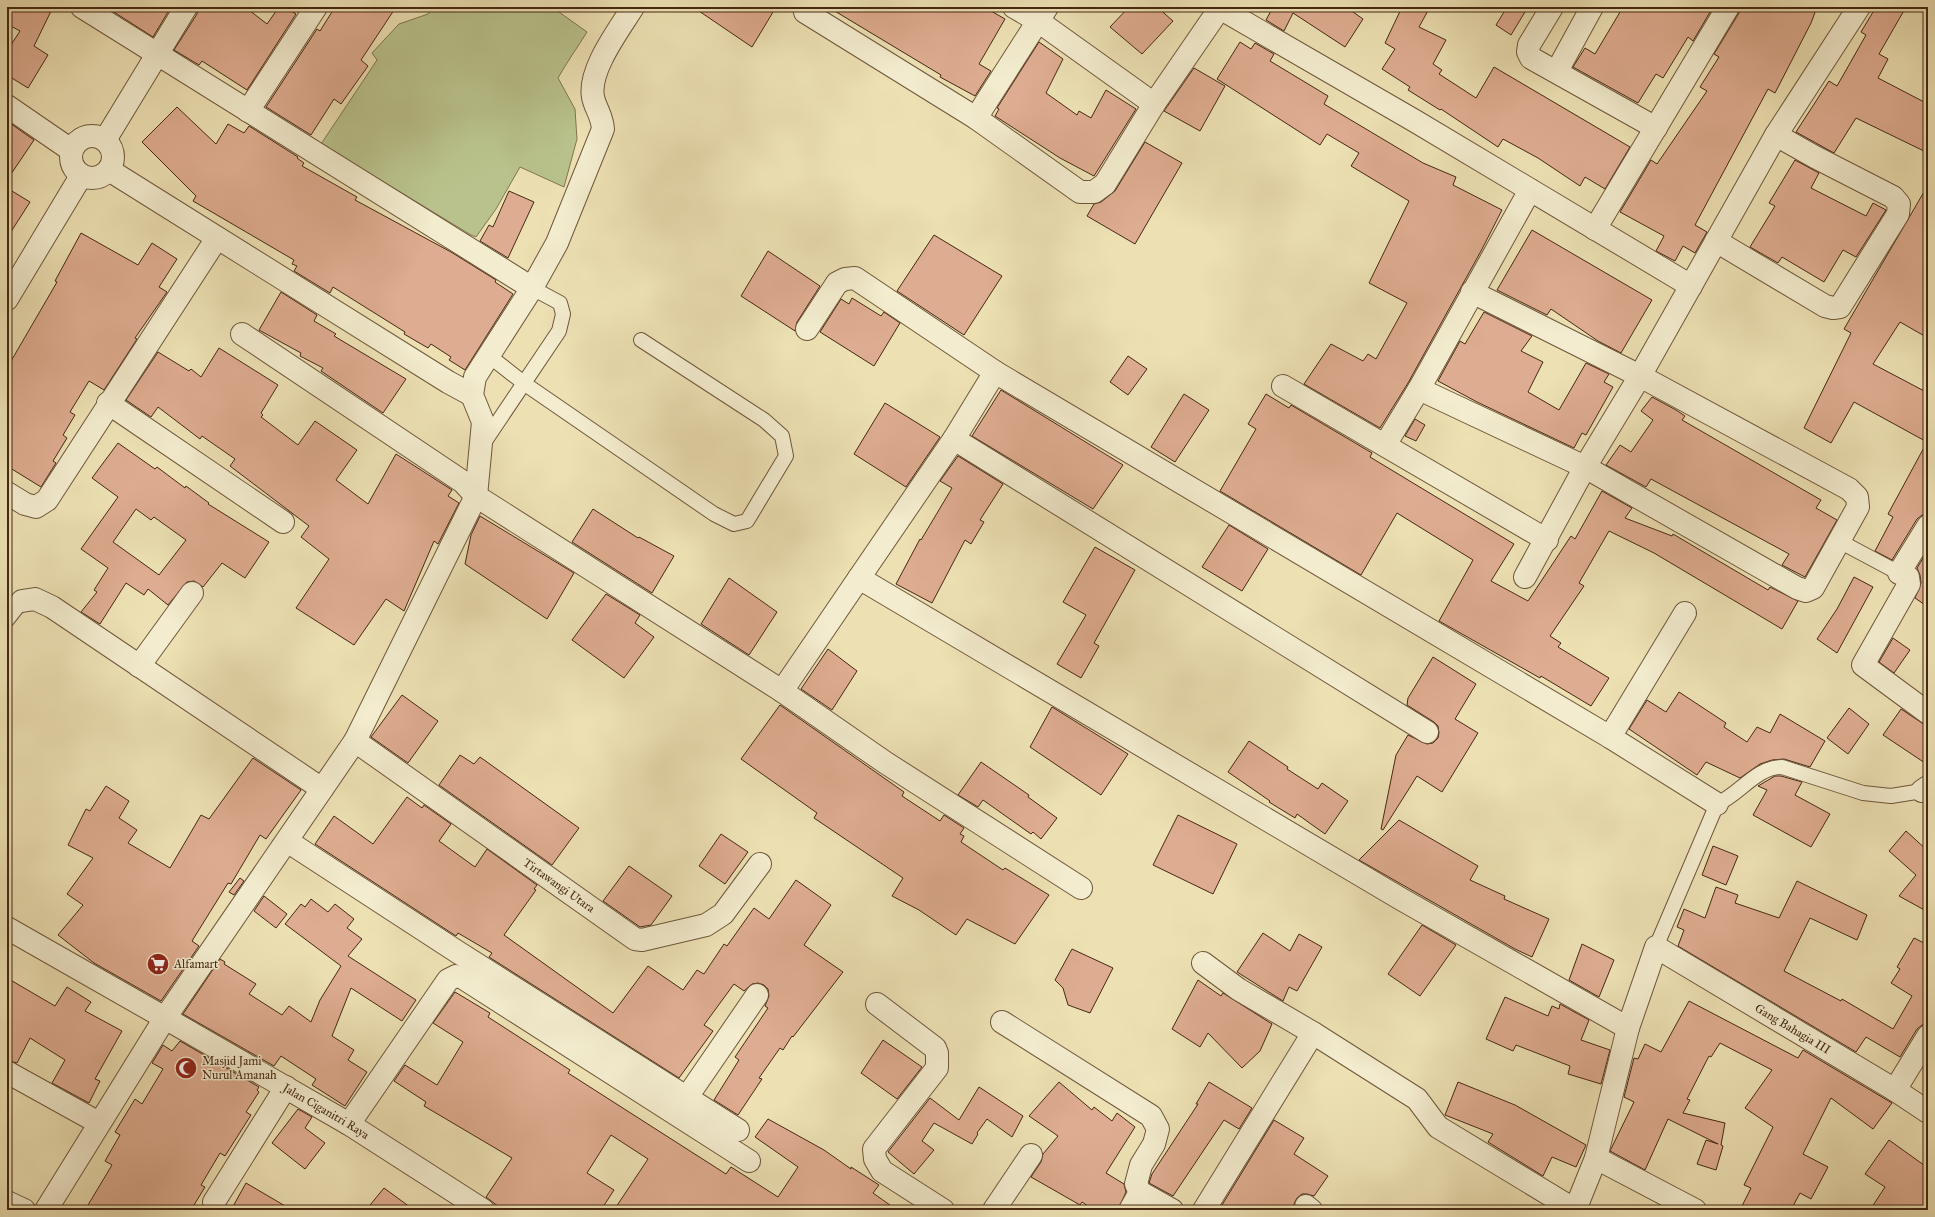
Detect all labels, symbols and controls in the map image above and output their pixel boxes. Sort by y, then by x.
street label: Tirtawangi Utara [521,855,598,916]
supermarket icon: Alfamart [145,951,171,977]
place label: Alfamart [173,957,219,971]
street label: Gang Bahagia III [1752,1001,1833,1057]
place label: Masjid Jami Nurul Amanah [202,1054,277,1082]
mosque icon: Masjid Jami Nurul Amanah [173,1055,199,1081]
street label: Jalan Ciganitri Raya [278,1079,373,1143]

